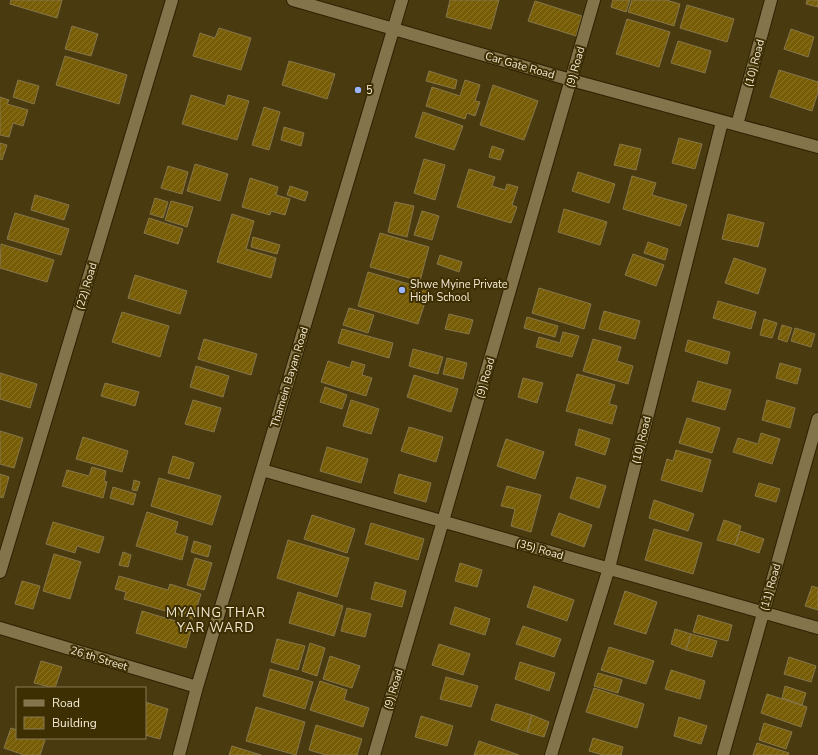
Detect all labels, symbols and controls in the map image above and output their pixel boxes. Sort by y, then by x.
street label: (10) Road [741,38,768,89]
street label: (9) Road [562,45,588,89]
street label: Car Gate Road [483,48,556,83]
place label: 5 [366,83,373,98]
marker: 5 [353,85,363,95]
street label: (22) Road [72,261,101,312]
place label: Shwe Myine Private High School [410,277,508,305]
marker: Shwe Myine Private High School [397,285,407,295]
street label: Thamein Bayan Road [267,325,312,429]
street label: (9) Road [472,356,498,400]
street label: (10) Road [628,415,655,466]
street label: (35) Road [514,536,565,563]
street label: (11) Road [757,562,784,613]
district label: MYAING THAR YAR WARD [166,604,266,637]
street label: 26 th Street [68,643,129,674]
street label: (9) Road [380,667,407,711]
legend [16,687,146,739]
text: Road [52,695,80,711]
text: Building [52,715,97,731]

